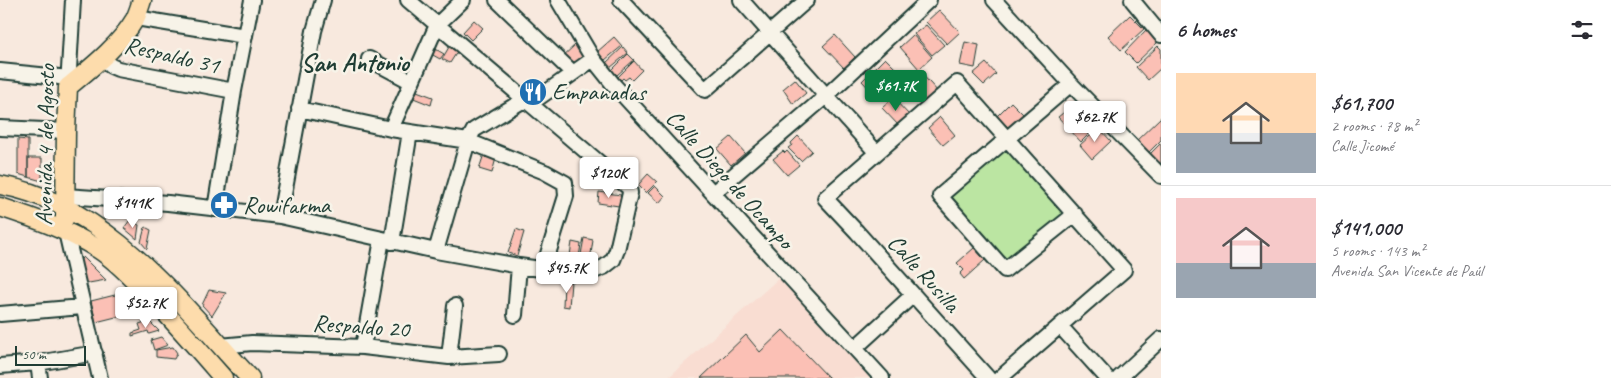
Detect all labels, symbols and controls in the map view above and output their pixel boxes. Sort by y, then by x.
icon: filters [1568,16,1596,44]
text: 6 homes [1176,17,1236,43]
street label: Respaldo 31 [122,30,224,81]
district label: San Antonio [301,47,411,79]
street label: Avenida 4 de Agosto [29,63,61,226]
pin: $61.7K [855,70,937,112]
text: $61.7K [876,76,916,96]
restaurant icon: Empanadas [518,77,548,107]
place label: Empanadas [552,77,647,107]
text: $61,700 [1331,90,1392,116]
icon: home [1216,93,1276,153]
pin: $62.7K [1054,100,1136,143]
street label: Calle Diego de Ocampo [660,103,802,257]
text: $62.7K [1075,107,1115,127]
text: 2 rooms · 78 m² [1331,116,1417,136]
text: Calle Jicomé [1331,136,1394,156]
pin: $120K [574,156,644,199]
text: $120K [591,163,627,183]
pin: $141K [98,186,168,229]
pharmacy icon: Rowifarma [209,190,239,220]
place label: Rowifarma [243,190,332,220]
text: $141K [115,193,151,213]
text: $141,000 [1331,215,1401,241]
icon: home [1216,218,1276,278]
street label: Calle Rusilla [881,228,968,319]
text: 5 rooms · 143 m² [1331,241,1425,261]
pin: $45.7K [526,252,608,294]
text: $45.7K [547,258,587,278]
text: Avenida San Vicente de Paúl [1331,261,1483,281]
pin: $52.7K [105,286,187,329]
text: $52.7K [126,293,166,313]
street label: Respaldo 20 [312,308,412,344]
scale bar [15,343,86,366]
text: 50 m [22,346,46,363]

